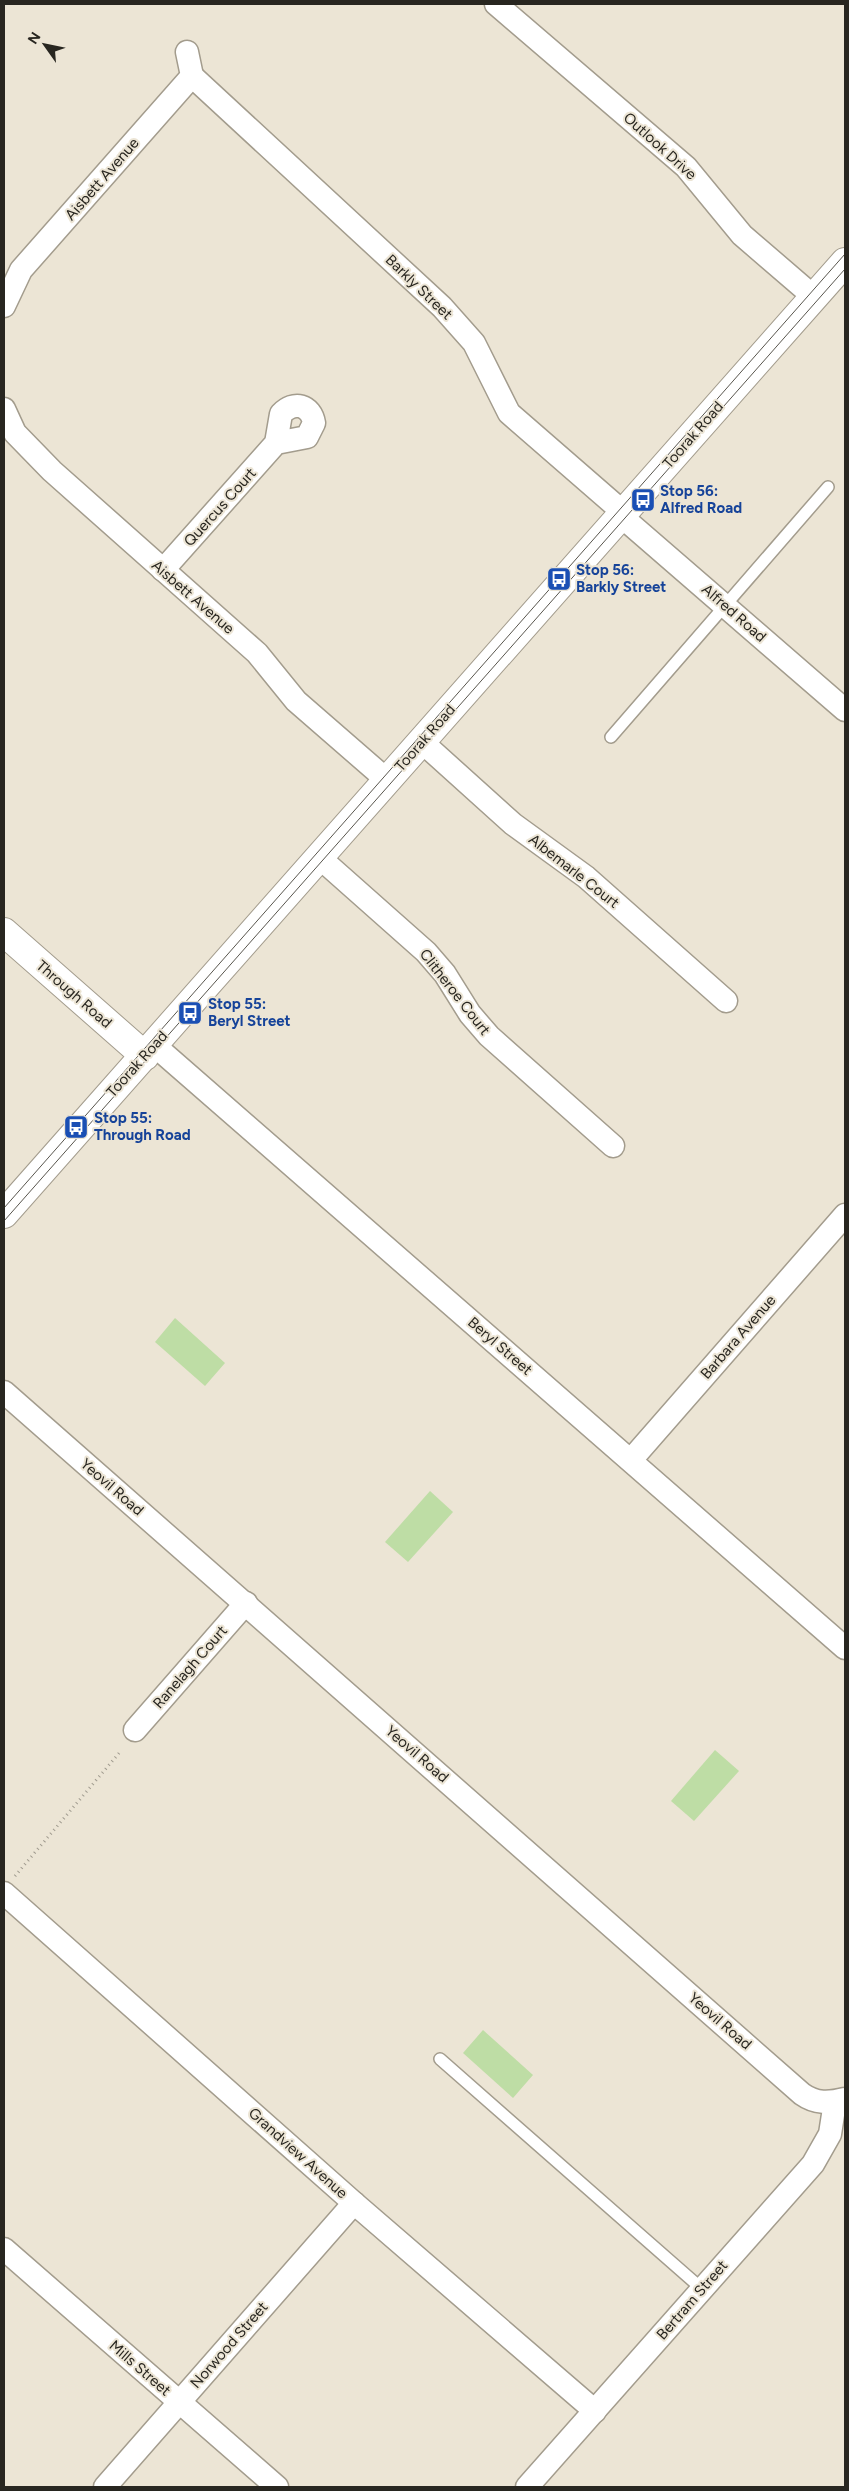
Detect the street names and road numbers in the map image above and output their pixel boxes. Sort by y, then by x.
street label: Outlook Drive [620,109,700,183]
street label: Aisbett Avenue [61,134,143,224]
street label: Barkly Street [382,251,456,324]
street label: Toorak Road [659,398,727,472]
street label: Quercus Court [180,464,260,550]
street label: Aisbett Avenue [148,556,238,638]
street label: Alfred Road [698,580,770,646]
street label: Toorak Road [391,701,459,775]
street label: Albemarle Court [525,830,623,912]
street label: Clitheroe Court [416,945,494,1039]
street label: Through Road [33,956,115,1032]
street label: Toorak Road [103,1027,171,1101]
street label: Barbara Avenue [697,1291,779,1383]
street label: Beryl Street [464,1313,536,1379]
street label: Yeovil Road [77,1455,147,1519]
street label: Ranelagh Court [149,1622,231,1712]
street label: Yeovil Road [382,1722,452,1786]
street label: Yeovil Road [685,1989,755,2053]
street label: Grandview Avenue [245,2104,351,2202]
street label: Bertram Street [653,2256,732,2343]
street label: Norwood Street [186,2298,272,2392]
street label: Mills Street [106,2336,175,2400]

